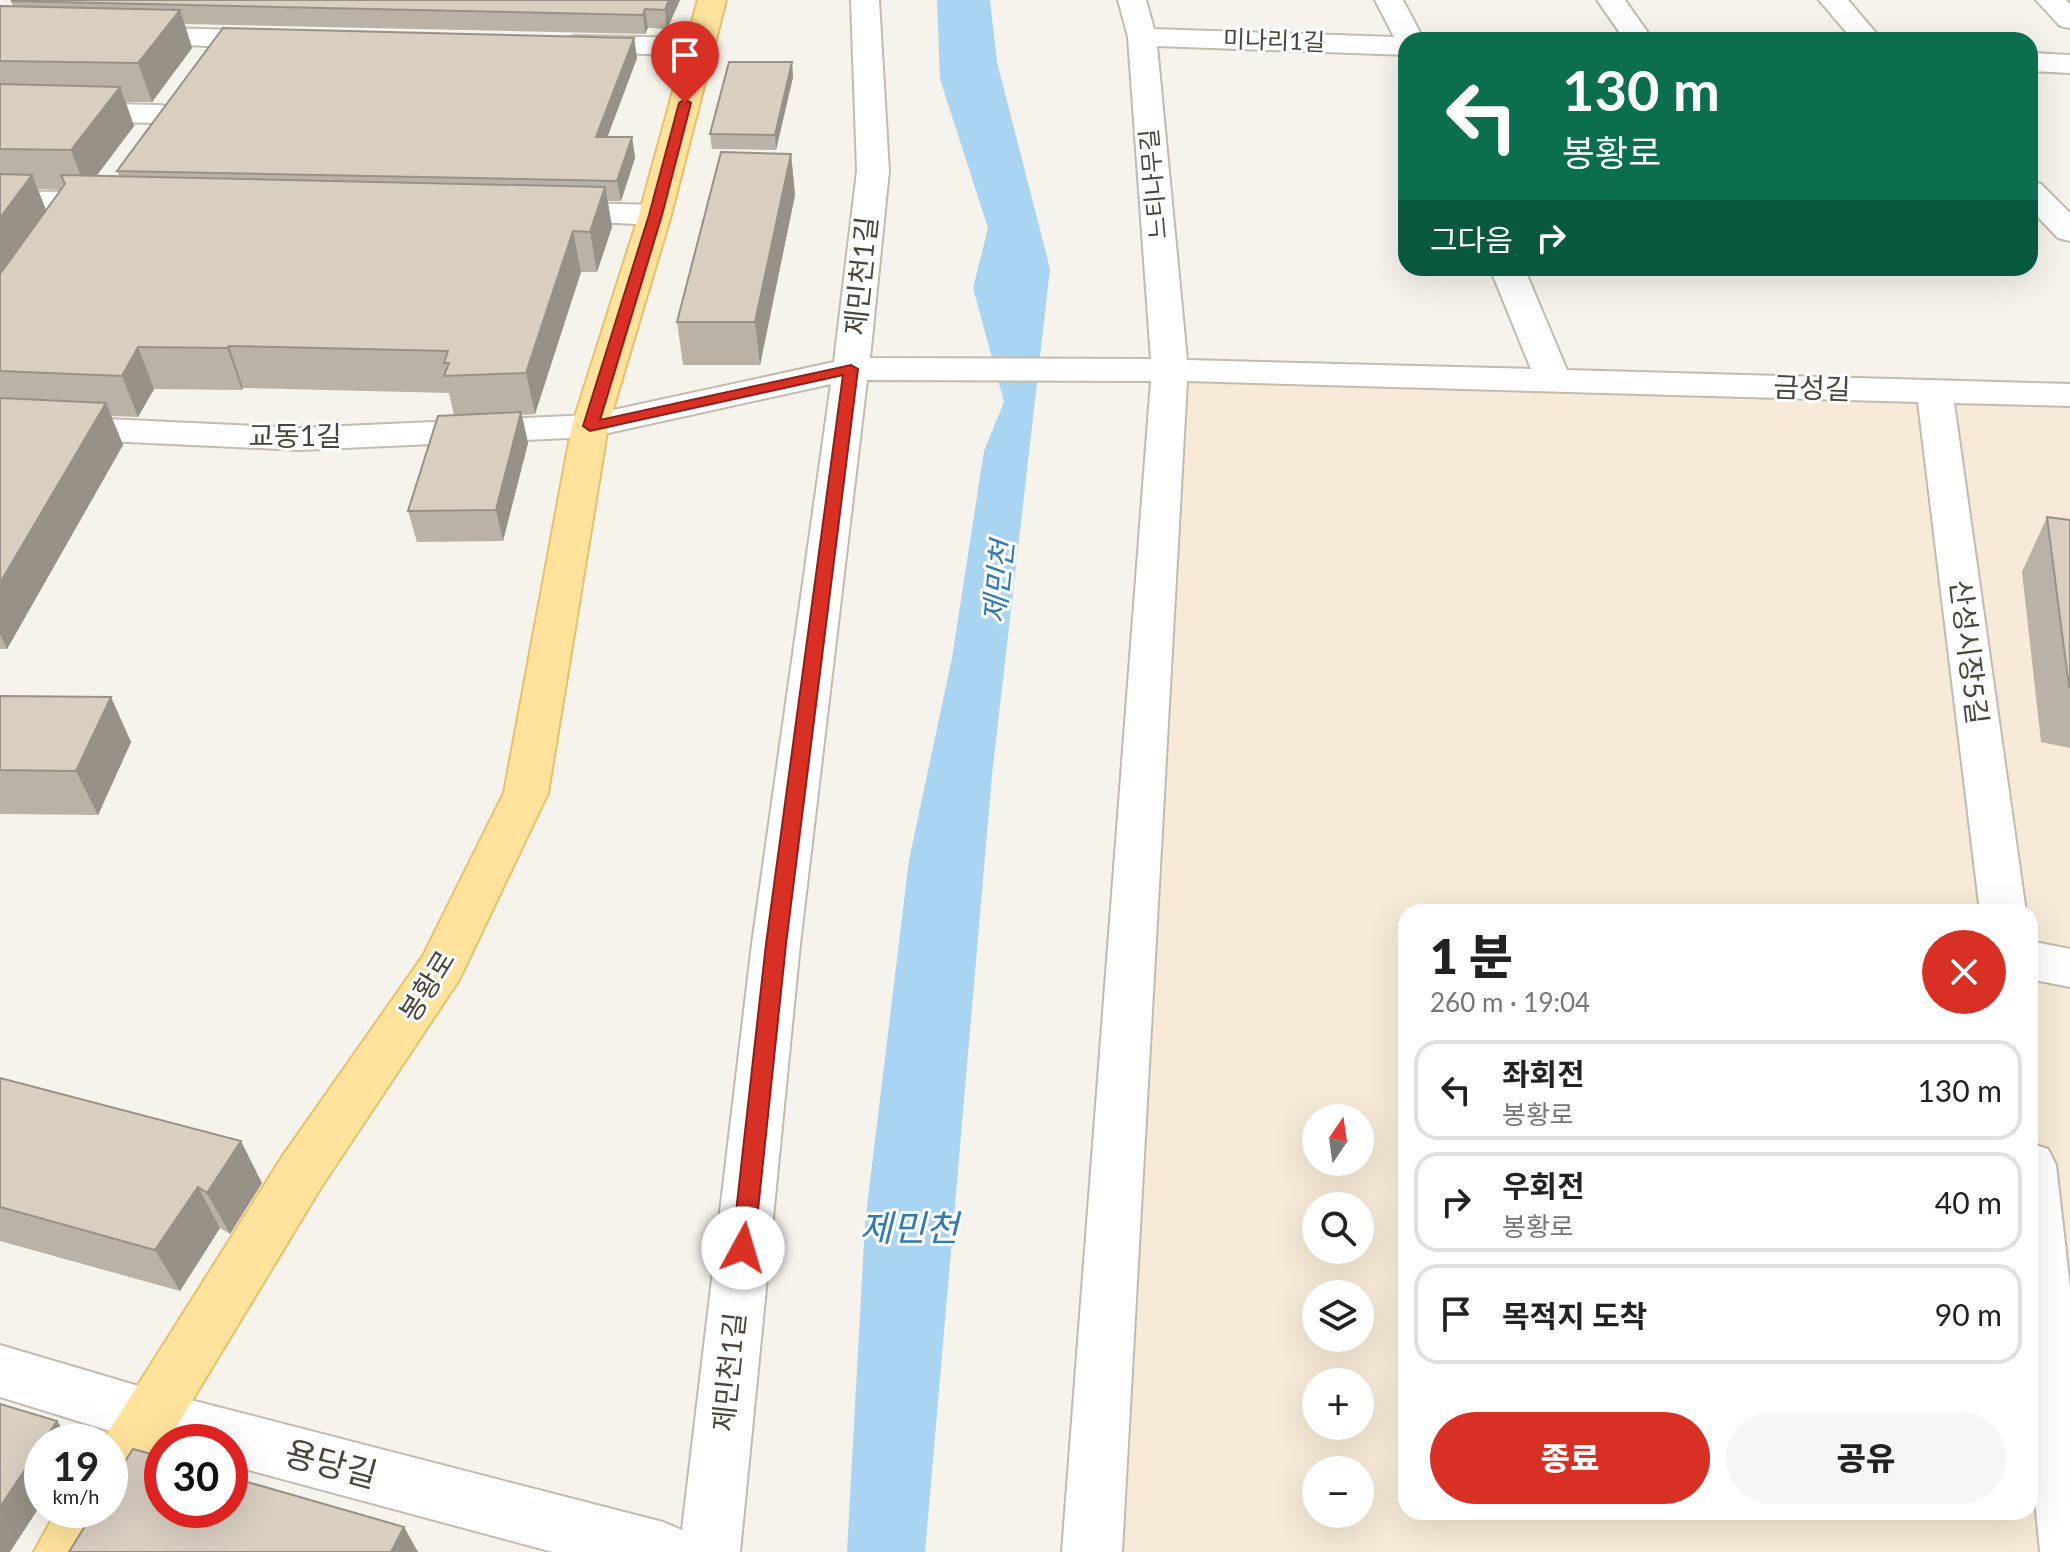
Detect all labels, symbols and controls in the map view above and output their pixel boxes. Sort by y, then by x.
pin [651,21,719,103]
street label: 미나리1길 [1222,23,1326,56]
icon: arrive [663,33,707,77]
text: 130 m [1562,56,1720,123]
icon: left [1430,64,1534,168]
street label: 느티나무길 [1133,128,1172,240]
text: 봉황로 [1562,130,1661,174]
street label: 제민천1길 [837,215,883,337]
icon: right [1529,216,1573,260]
text: 그다음 [1430,221,1513,257]
street label: 금성길 [1773,369,1851,405]
street label: 교동1길 [248,418,342,452]
water label: 제민천 [975,535,1020,625]
street label: 산성시장5길 [1944,578,1996,726]
text: 1 분 [1430,927,1513,984]
button: close [1922,930,2006,1014]
street label: 봉황로 [391,944,461,1027]
text: 260 m · 19:04 [1430,986,1590,1018]
text: 좌회전 [1502,1055,1585,1091]
icon: left [1434,1068,1478,1112]
text: 130 m [1917,1072,2002,1108]
text: 봉황로 [1502,1098,1574,1130]
north arrow [1302,1104,1374,1176]
map controls [1302,1104,1374,1528]
text: 우회전 [1502,1167,1585,1203]
icon: right [1434,1180,1478,1224]
text: 40 m [1935,1184,2002,1220]
button: search [1302,1192,1374,1264]
water label: 제민천 [859,1205,963,1249]
position arrow [701,1206,785,1290]
text: 봉황로 [1502,1210,1574,1242]
button: layers [1302,1280,1374,1352]
icon: arrive [1434,1292,1478,1336]
text: 90 m [1935,1296,2002,1332]
text: 목적지 도착 [1502,1297,1647,1333]
street label: 제민천1길 [705,1311,751,1433]
button: + [1302,1368,1374,1440]
button: 종료 [1430,1412,1710,1504]
button: 공유 [1726,1412,2006,1504]
speed limit sign: 30 [144,1424,248,1528]
street label: 용당길 [281,1431,382,1494]
text: 19 [53,1442,99,1490]
button: − [1302,1456,1374,1528]
text: km/h [53,1484,99,1508]

